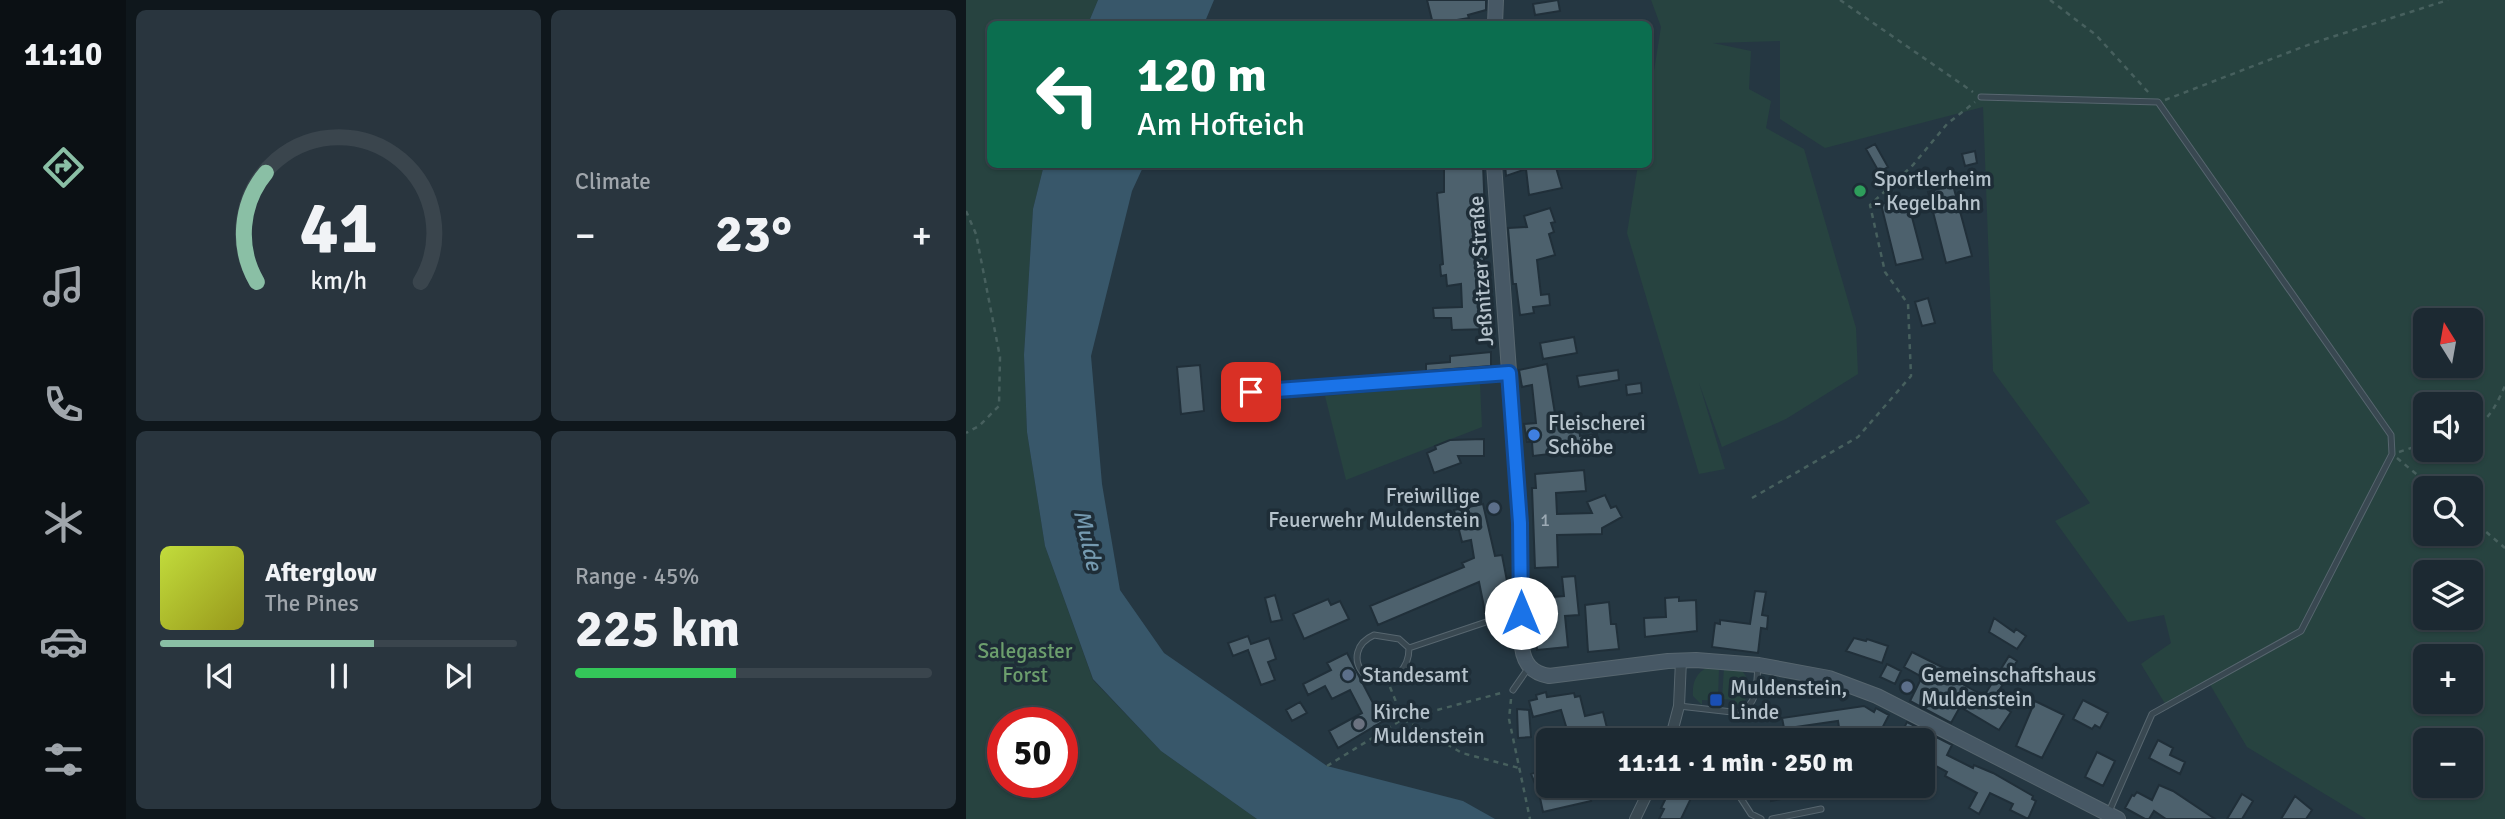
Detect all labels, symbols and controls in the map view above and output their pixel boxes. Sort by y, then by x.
text: 11:10 [24,35,102,74]
text: 120 m [1137,45,1267,105]
icon: left [1022,49,1113,140]
text: Am Hofteich [1137,105,1305,144]
icon: directions [39,143,88,192]
place label: Sportlerheim - Kegelbahn [1874,166,1992,216]
text: Climate [575,167,651,196]
marker: Sportlerheim - Kegelbahn [1852,183,1868,199]
text: 41 [299,184,378,273]
street label: Jeßnitzer Straße [1463,195,1499,347]
text: 23° [715,202,792,266]
text: − [575,212,596,259]
text: + [911,212,932,259]
icon: music [39,262,88,311]
text: km/h [310,264,367,295]
north arrow [2413,308,2483,378]
map controls [2413,308,2483,798]
pin [1221,362,1281,422]
icon: arrive [1232,373,1270,411]
icon: phone [39,380,88,429]
button: sound [2413,392,2483,462]
place label: Fleischerei Schöbe [1548,410,1646,460]
marker: Fleischerei Schöbe [1526,427,1542,443]
button: search [2413,476,2483,546]
place label: Freiwillige Feuerwehr Muldenstein [1268,483,1480,533]
icon: climate [39,498,88,547]
marker: Freiwillige Feuerwehr Muldenstein [1486,500,1502,516]
water label: Mulde [1067,507,1109,575]
house number: 1 [1540,509,1550,531]
text: Afterglow [265,557,377,589]
button: layers [2413,560,2483,630]
text: Range · 45% [575,562,699,591]
position arrow [1484,576,1558,650]
text: The Pines [265,589,359,618]
text: 225 km [575,597,740,661]
icon: car [39,617,88,666]
park label: Salegaster Forst [977,638,1073,688]
button: + [2413,644,2483,714]
icon: previous [201,657,239,695]
icon: pause [320,657,358,695]
icon: next [439,657,477,695]
place label: Standesamt [1362,662,1469,688]
place label: Gemeinschaftshaus Muldenstein [1921,662,2096,712]
marker: Standesamt [1340,667,1356,683]
place label: Muldenstein, Linde [1730,675,1847,725]
marker: Gemeinschaftshaus Muldenstein [1899,679,1915,695]
marker: Muldenstein, Linde [1708,692,1724,708]
place label: Kirche Muldenstein [1373,699,1485,749]
speed limit sign: 50 [987,707,1078,798]
marker: Kirche Muldenstein [1351,716,1367,732]
button: − [2413,728,2483,798]
icon: filters [39,735,88,784]
text: 11:11 · 1 min · 250 m [1618,747,1853,779]

